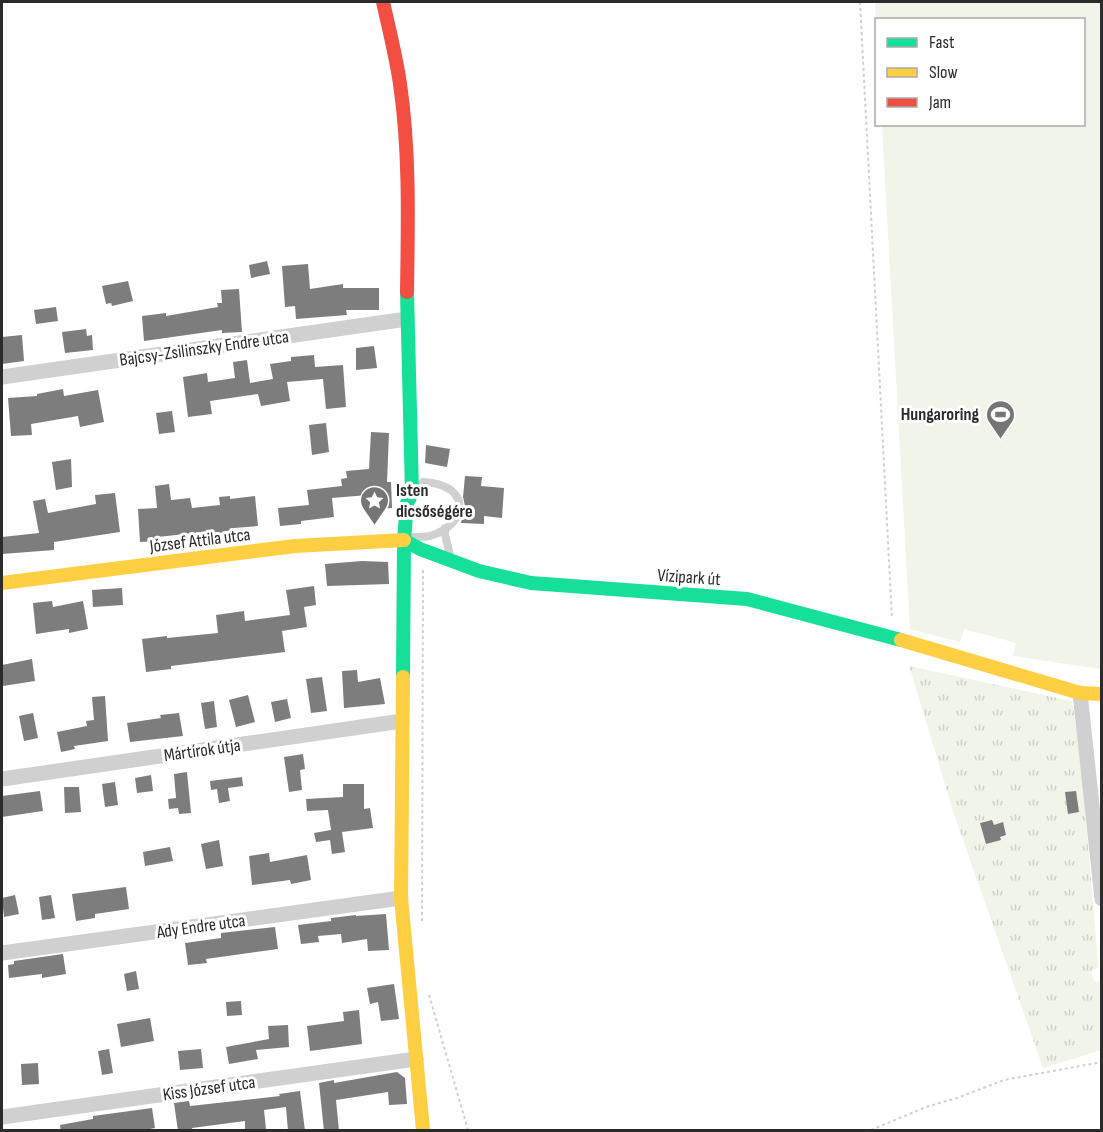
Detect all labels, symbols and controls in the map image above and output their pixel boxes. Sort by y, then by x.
legend [875,18,1085,126]
text: Fast [929,32,955,53]
text: Slow [929,62,958,83]
text: Jam [928,92,951,113]
street label: Bajcsy-Zsilinszky Endre utca [118,326,290,371]
sports icon: Hungaroring [984,398,1016,440]
place label: Hungaroring [901,404,979,425]
place label: Isten dicsőségére [396,480,473,522]
place icon: Isten dicsőségére [359,484,391,526]
street label: József Attila utca [148,524,252,557]
street label: Vízipark út [657,565,722,590]
street label: Mártírok útja [162,735,242,766]
street label: Ady Endre utca [154,910,247,943]
street label: Kiss József utca [161,1072,257,1105]

